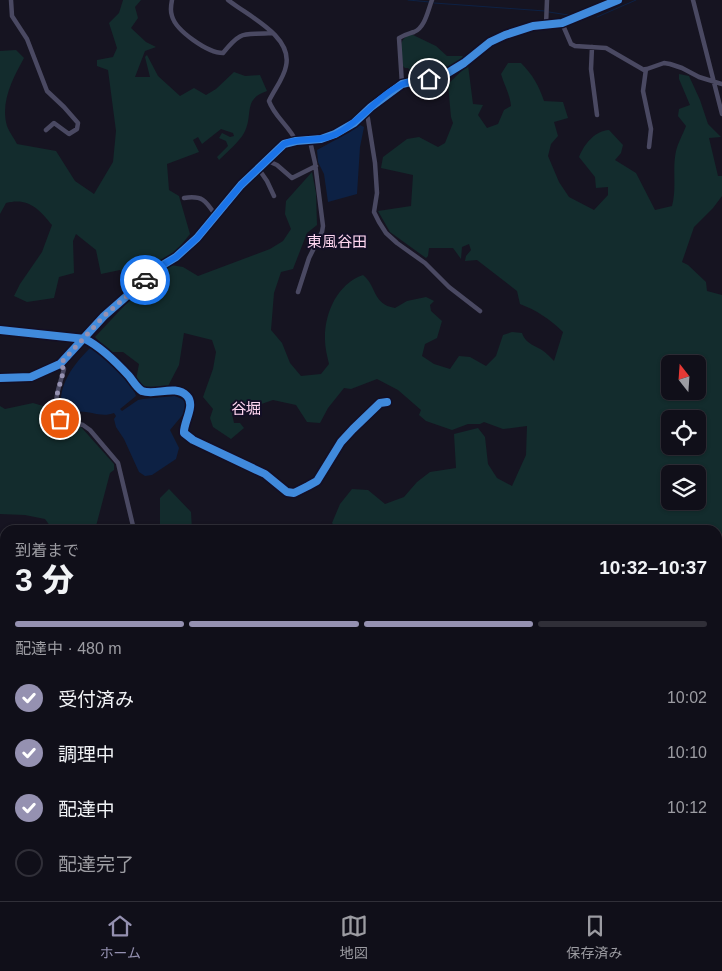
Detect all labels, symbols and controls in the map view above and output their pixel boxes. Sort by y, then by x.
pin [408,58,450,100]
icon: home [415,65,443,93]
district label: 東風谷田 [307,233,367,250]
courier [120,255,170,305]
icon: car [131,266,159,294]
north arrow [661,355,706,400]
map controls [661,355,706,510]
pin [39,398,81,440]
district label: 谷堀 [231,400,261,417]
icon: bag [46,405,74,433]
button: locate [661,410,706,455]
button: layers [661,465,706,510]
text: 到着まで [15,542,79,559]
text: 10:32–10:37 [599,557,707,578]
text: 3 分 [15,562,74,598]
text: 配達中 · 480 m [15,640,122,657]
icon: check [15,684,43,712]
text: 受付済み [58,689,134,710]
text: 10:02 [667,689,707,706]
icon: check [15,739,43,767]
text: 調理中 [58,744,115,765]
text: 10:10 [667,744,707,761]
icon: check [15,794,43,822]
text: 配達中 [58,799,115,820]
text: 10:12 [667,799,707,816]
text: 配達完了 [58,854,134,875]
tab: ホーム [99,912,141,962]
tab: 地図 [340,912,368,962]
tab: 保存済み [567,912,623,962]

